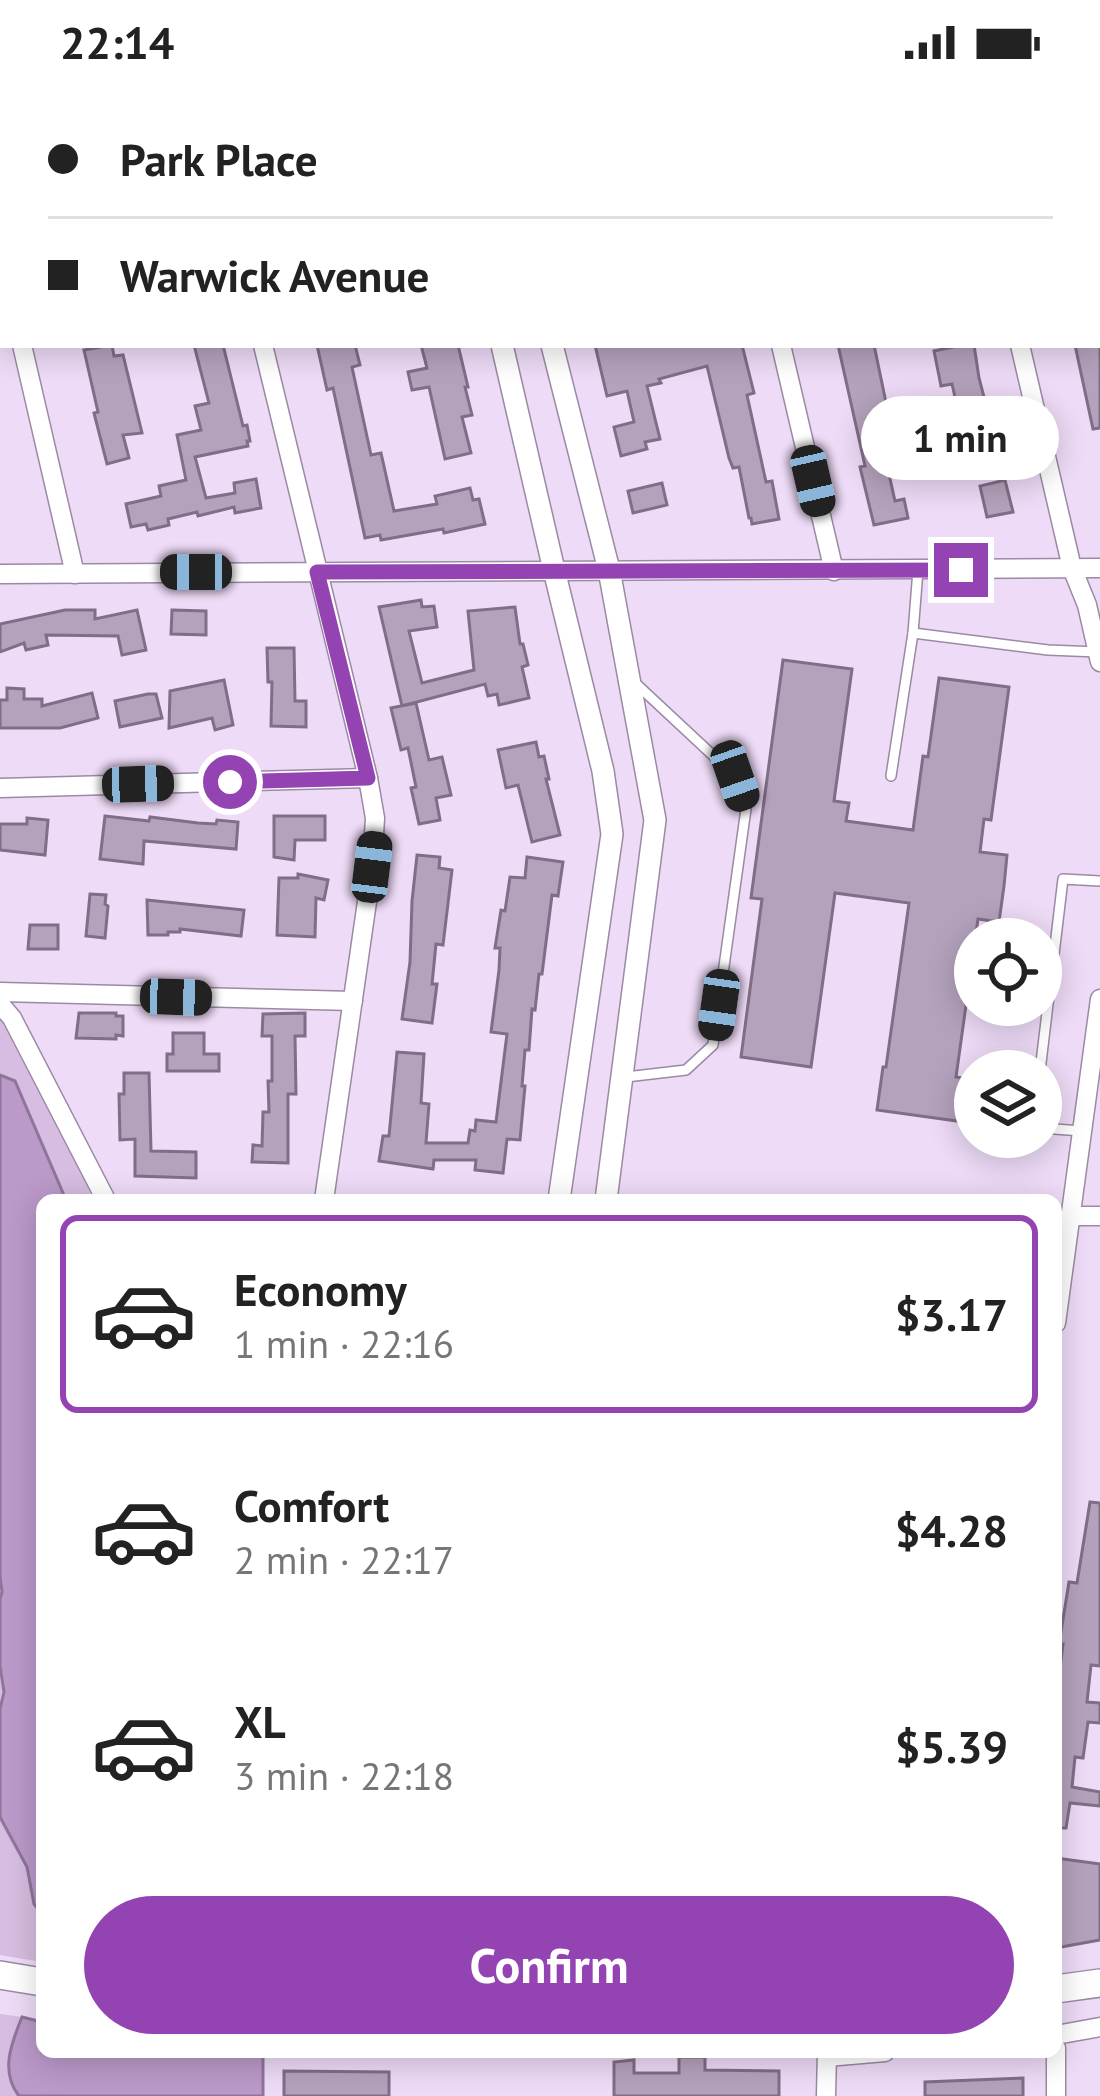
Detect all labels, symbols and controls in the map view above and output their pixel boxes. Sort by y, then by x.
text: 22:14 [60,13,174,71]
text: Park Place [120,130,318,188]
text: Warwick Avenue [120,246,429,304]
callout: 1 min [862,396,1060,480]
text: 1 min [912,412,1008,463]
car [787,442,839,520]
route end [934,543,988,597]
car [160,554,232,590]
car [706,736,764,816]
route start [203,755,257,809]
car [101,765,175,803]
car [350,829,394,905]
map controls [954,918,1062,1158]
button: locate [954,918,1062,1026]
car [696,967,742,1043]
car [139,978,213,1016]
button: layers [954,1050,1062,1158]
icon: car [90,1260,198,1368]
text: Economy [234,1260,407,1318]
text: $3.17 [895,1285,1008,1343]
text: 1 min · 22:16 [234,1318,454,1369]
icon: car [90,1476,198,1584]
text: Comfort [234,1476,389,1534]
text: $4.28 [895,1501,1008,1559]
text: 2 min · 22:17 [234,1534,454,1585]
icon: car [90,1692,198,1800]
text: XL [234,1692,286,1750]
text: $5.39 [895,1717,1008,1775]
text: 3 min · 22:18 [234,1750,454,1801]
button: Confirm [84,1896,1014,2034]

